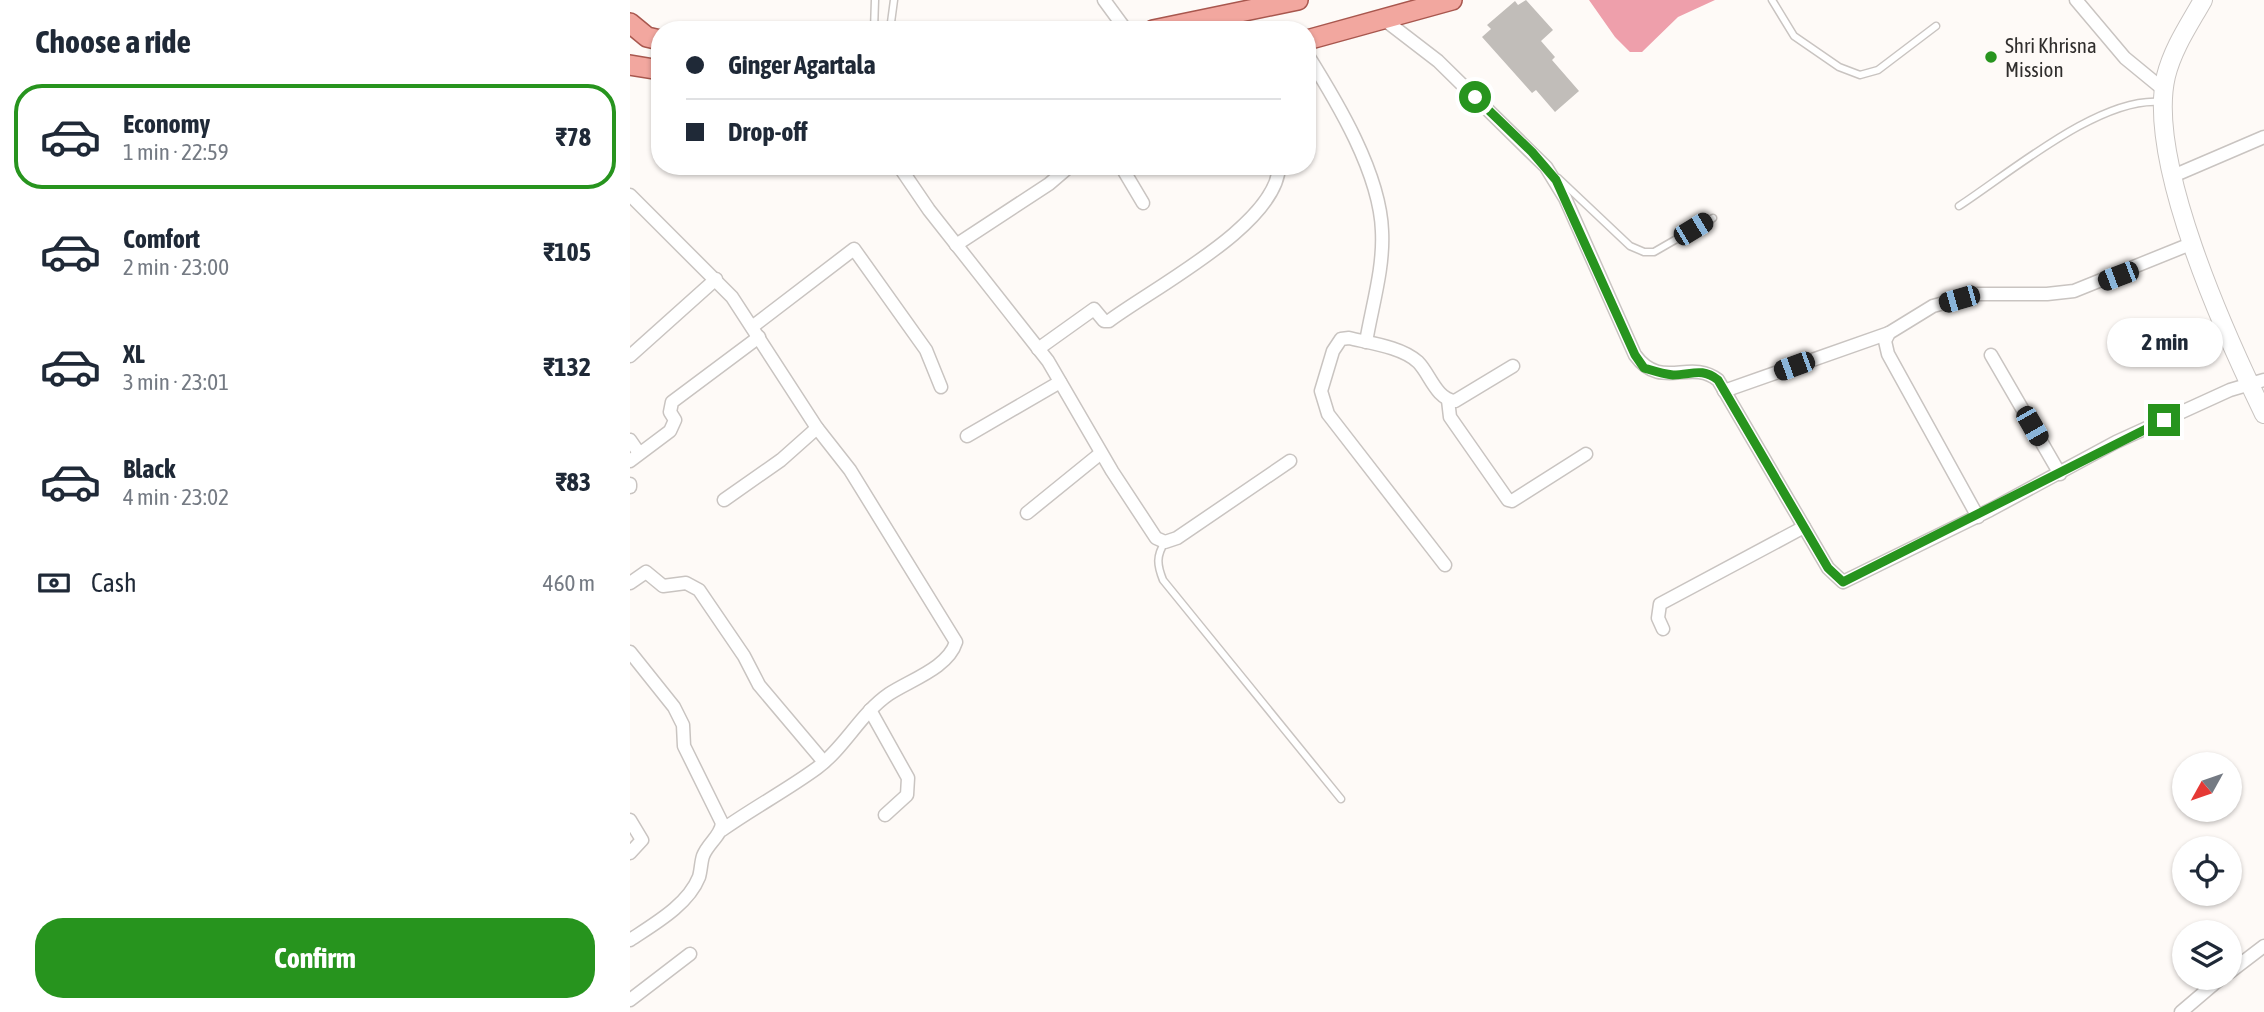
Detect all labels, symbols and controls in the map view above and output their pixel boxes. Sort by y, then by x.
text: Choose a ride [35,23,191,60]
place label: Shri Khrisna Mission [2005,33,2097,81]
marker: Shri Khrisna Mission [1983,49,1999,65]
text: Ginger Agartala [728,50,876,80]
route start [1459,81,1491,113]
icon: car [39,105,102,168]
text: Economy [123,109,210,139]
text: Drop-off [728,117,808,147]
text: ₹78 [555,122,591,152]
text: 1 min · 22:59 [123,139,229,165]
car [1670,209,1717,249]
icon: car [39,220,102,283]
text: Comfort [123,224,200,254]
text: ₹105 [543,237,591,267]
text: 2 min · 23:00 [123,254,229,280]
car [2095,259,2142,293]
car [1936,283,1983,315]
callout: 2 min [2106,318,2222,368]
text: 2 min [2142,329,2188,355]
icon: car [39,335,102,398]
text: XL [123,339,145,369]
car [1771,349,1818,383]
text: ₹132 [543,352,591,382]
text: 3 min · 23:01 [123,369,229,395]
car [2013,403,2052,449]
route end [2148,404,2180,436]
icon: car [39,450,102,513]
text: Black [123,454,175,484]
text: ₹83 [555,467,591,497]
text: 4 min · 23:02 [123,484,229,510]
icon: cash [35,564,73,602]
text: Cash [91,568,137,598]
text: 460 m [543,570,595,596]
north arrow [2172,752,2242,822]
map controls [2172,752,2242,990]
button: locate [2172,836,2242,906]
button: Confirm [35,918,595,998]
button: layers [2172,920,2242,990]

